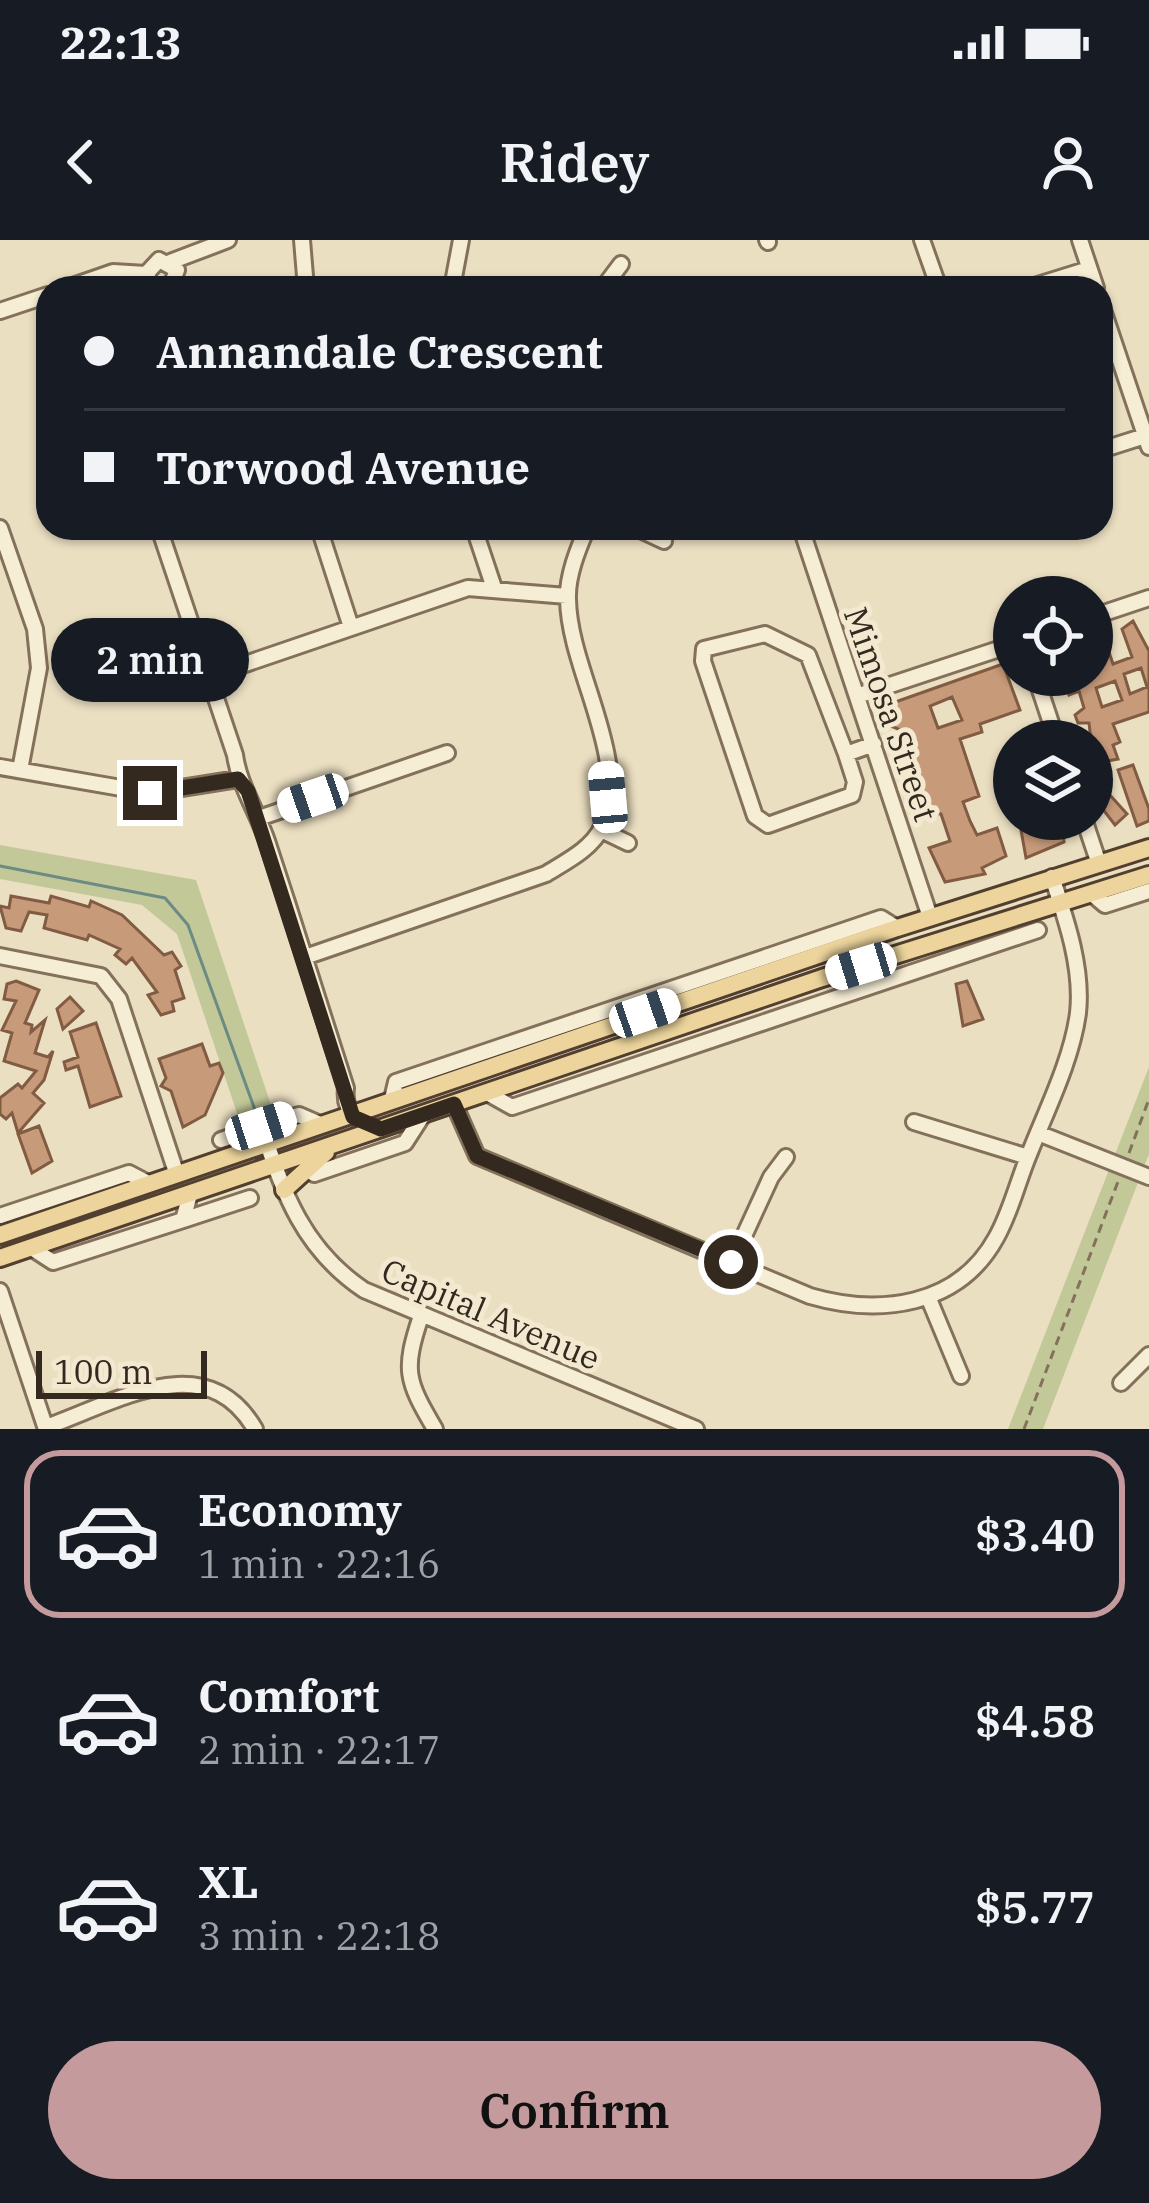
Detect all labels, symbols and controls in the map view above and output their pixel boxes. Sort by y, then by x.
text: 22:13 [60,13,182,71]
text: Ridey [500,127,649,197]
icon: back [48,129,114,195]
icon: person [1035,129,1101,195]
text: Annandale Crescent [156,322,603,380]
text: Torwood Avenue [156,438,530,496]
map controls [993,576,1113,840]
button: locate [993,576,1113,696]
street label: Mimosa Street [835,601,948,827]
callout: 2 min [51,619,249,703]
text: 2 min [96,634,204,685]
button: layers [993,720,1113,840]
car [587,760,629,834]
route end [123,766,177,820]
car [273,769,353,827]
car [821,938,901,994]
car [605,984,685,1042]
car [221,1098,301,1154]
route start [704,1235,758,1289]
street label: Capital Avenue [376,1248,607,1379]
scale bar [36,1345,207,1398]
text: 100 m [54,1350,153,1393]
icon: car [54,1480,162,1588]
text: Economy [198,1480,402,1538]
text: $3.40 [975,1505,1095,1563]
text: 1 min · 22:16 [198,1538,440,1589]
icon: car [54,1666,162,1774]
text: Comfort [198,1666,379,1724]
text: $4.58 [975,1691,1095,1749]
text: 2 min · 22:17 [198,1724,440,1775]
icon: car [54,1852,162,1960]
text: XL [198,1852,259,1910]
text: $5.77 [975,1877,1095,1935]
text: 3 min · 22:18 [198,1910,440,1961]
button: Confirm [48,2041,1101,2179]

